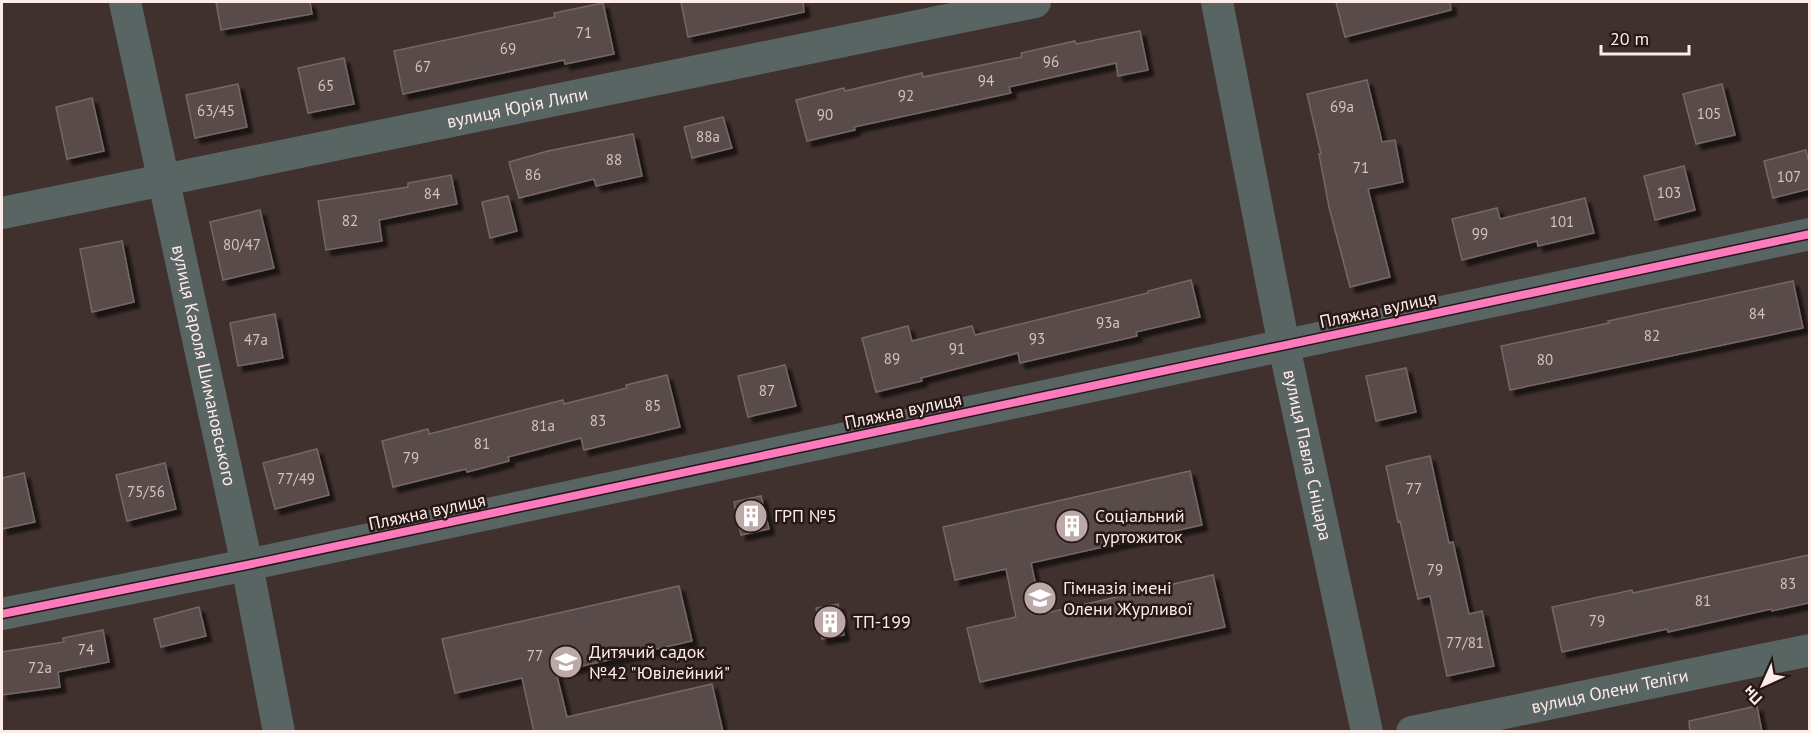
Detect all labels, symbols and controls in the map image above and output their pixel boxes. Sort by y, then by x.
scale bar [1601,18,1690,56]
house number: 71 [576,23,592,42]
text: 20 m [1610,27,1649,50]
house number: 69 [500,39,516,58]
house number: 96 [1043,52,1059,71]
house number: 67 [415,57,431,76]
house number: 94 [978,71,994,90]
house number: 65 [318,76,334,95]
street label: вулиця Юрія Липи [445,82,590,133]
house number: 92 [898,86,914,105]
house number: 69а [1330,97,1354,116]
house number: 63/45 [197,101,235,120]
house number: 105 [1697,104,1721,123]
house number: 90 [817,105,833,124]
house number: 88а [696,127,720,146]
house number: 88 [606,150,622,169]
house number: 71 [1353,158,1369,177]
house number: 86 [525,165,541,184]
house number: 107 [1777,167,1801,186]
house number: 103 [1657,183,1681,202]
house number: 84 [424,184,440,203]
house number: 82 [342,211,358,230]
house number: 101 [1550,212,1574,231]
house number: 99 [1472,224,1488,243]
house number: 80/47 [223,235,261,254]
street label: вулиця Кароля Шимановського [167,243,242,488]
street label: Пляжна вулиця [1317,286,1439,333]
house number: 84 [1749,304,1765,323]
house number: 93а [1096,313,1120,332]
house number: 82 [1644,326,1660,345]
house number: 93 [1029,329,1045,348]
house number: 47а [244,330,268,349]
house number: 91 [949,339,965,358]
house number: 89 [884,349,900,368]
house number: 80 [1537,350,1553,369]
street label: вулиця Павла Сніцара [1278,367,1337,543]
house number: 87 [759,381,775,400]
street label: Пляжна вулиця [842,387,964,434]
house number: 85 [645,396,661,415]
house number: 83 [590,411,606,430]
house number: 81а [531,416,555,435]
house number: 81 [474,434,490,453]
house number: 79 [403,448,419,467]
house number: 77/49 [277,469,315,488]
house number: 77 [1406,479,1422,498]
house number: 75/56 [127,482,165,501]
street label: Пляжна вулиця [366,488,488,535]
building icon: ГРП №5 [733,498,769,534]
place label: ГРП №5 [774,504,837,527]
place label: Соціальний гуртожиток [1095,504,1185,548]
building icon: Соціальний гуртожиток [1054,508,1090,544]
house number: 79 [1427,560,1443,579]
house number: 83 [1780,574,1796,593]
place label: Гімназія імені Олени Журливої [1063,576,1192,620]
school or university icon: Гімназія імені Олени Журливої [1022,580,1058,616]
house number: 81 [1695,591,1711,610]
building icon: ТП-199 [812,604,848,640]
place label: ТП-199 [853,610,911,633]
house number: 79 [1589,611,1605,630]
house number: 77/81 [1446,633,1484,652]
house number: 74 [78,640,94,659]
place label: Дитячий садок №42 "Ювілейний" [589,640,730,684]
school or university icon: Дитячий садок №42 "Ювілейний" [548,644,584,680]
house number: 77 [527,646,543,665]
north arrow [1733,655,1793,715]
house number: 72а [28,658,52,677]
street label: вулиця Олени Теліги [1529,663,1690,718]
text: Пн [1739,682,1766,709]

